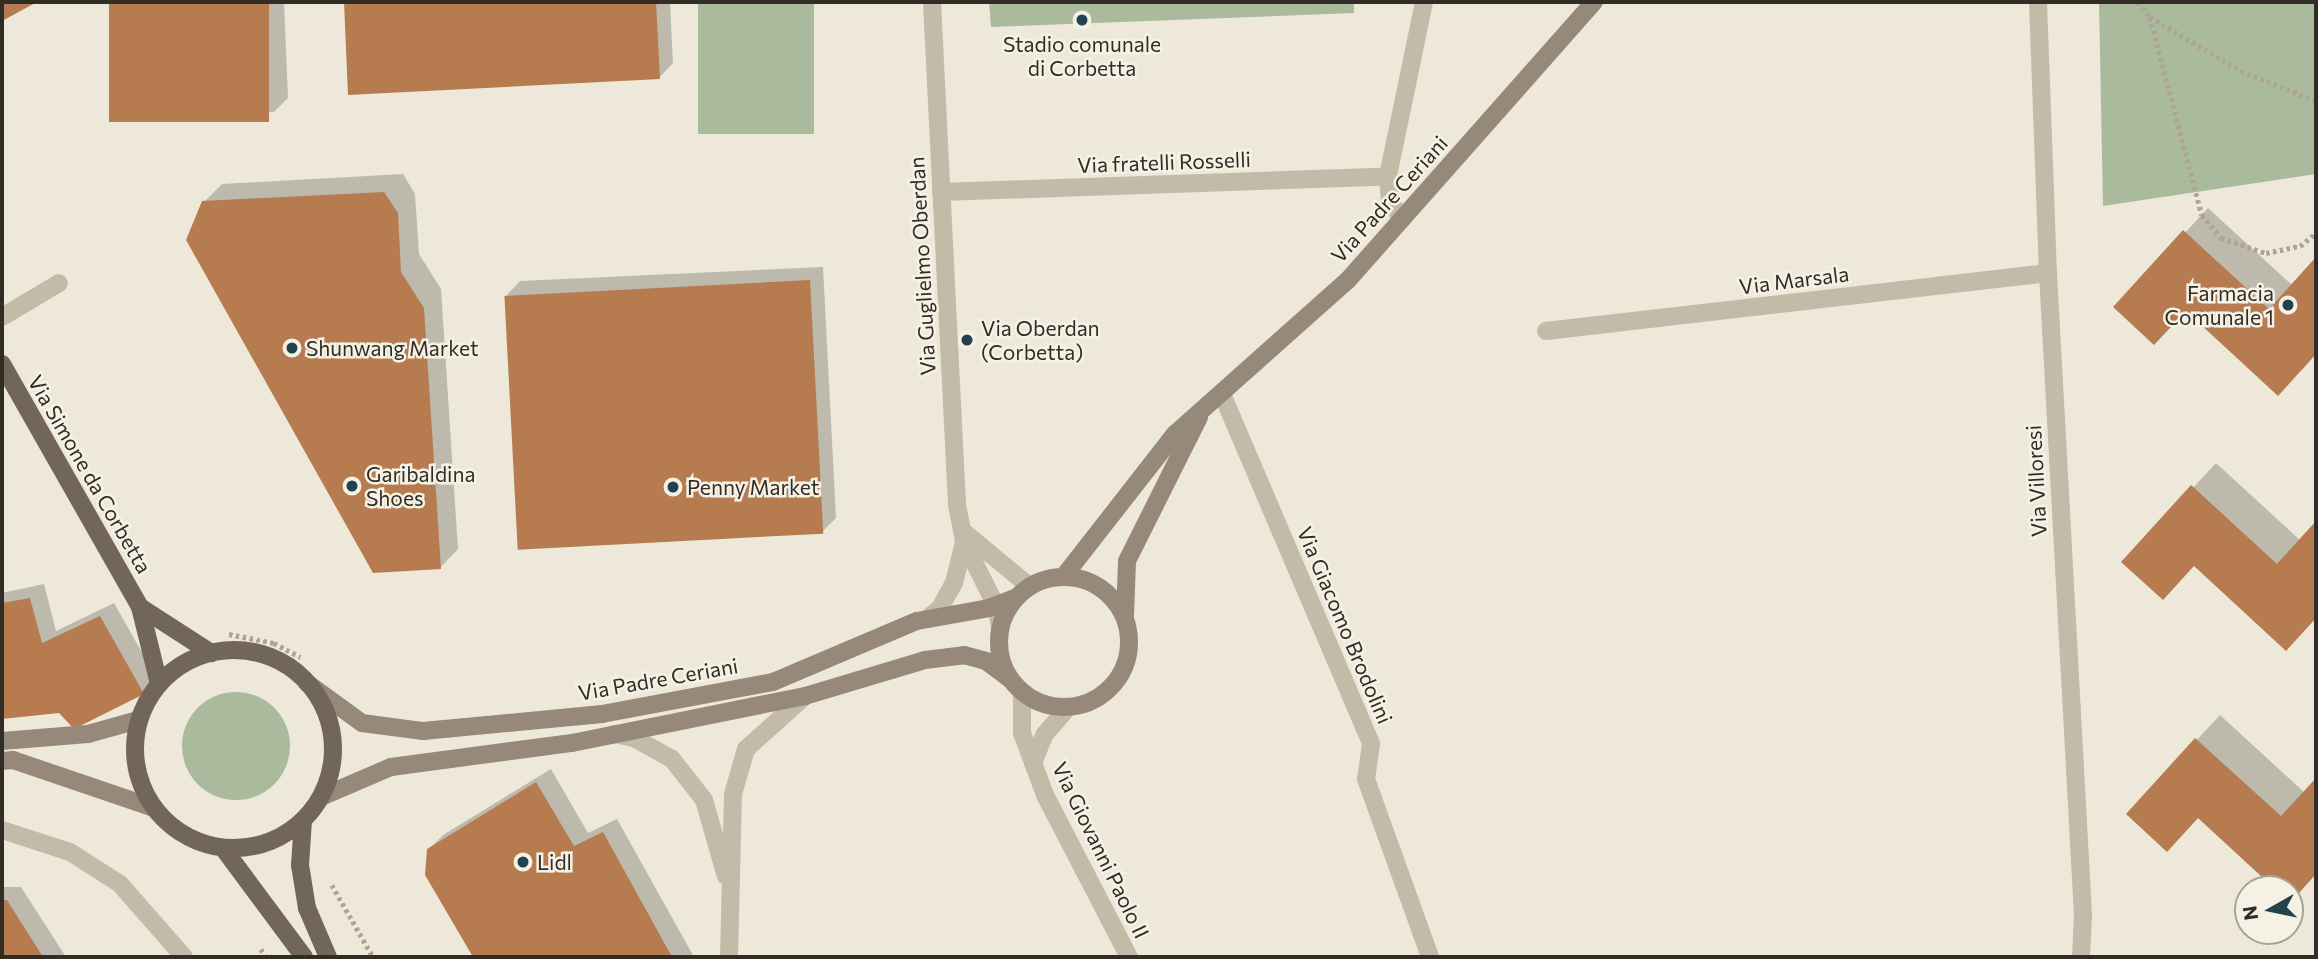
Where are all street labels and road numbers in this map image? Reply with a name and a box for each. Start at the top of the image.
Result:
street label: Via Padre Ceriani [1325,130,1453,268]
street label: Via fratelli Rosselli [1077,146,1251,178]
street label: Via Guglielmo Oberdan [904,156,940,376]
street label: Via Marsala [1738,261,1850,299]
street label: Via Simone da Corbetta [23,370,157,578]
street label: Via Villoresi [2020,424,2052,538]
street label: Via Giacomo Brodolini [1292,523,1398,727]
street label: Via Padre Ceriani [576,653,740,705]
street label: Via Giovanni Paolo II [1047,758,1155,942]

